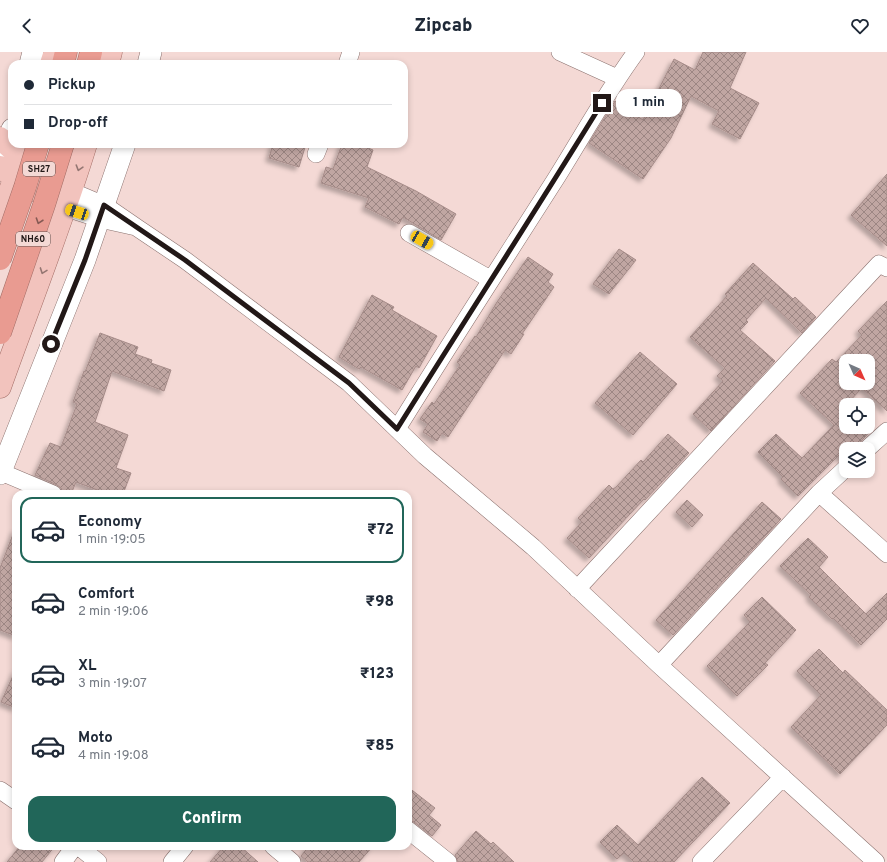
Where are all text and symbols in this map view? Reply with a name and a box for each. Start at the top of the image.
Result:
icon: back [16,15,38,37]
text: Zipcab [415,15,472,38]
icon: heart [849,15,871,37]
text: Pickup [48,76,96,95]
callout: 1 min [616,89,682,117]
route end [593,94,611,112]
text: 1 min [633,95,665,111]
text: Drop-off [48,114,108,133]
road number: SH27 [23,162,55,176]
one-way arrow [75,164,84,171]
car [64,203,90,221]
one-way arrow [35,218,44,225]
car [409,229,435,251]
road number: NH60 [16,232,50,246]
one-way arrow [40,268,48,275]
route start [42,335,60,353]
north arrow [839,354,875,390]
map controls [839,354,875,478]
button: locate [839,398,875,434]
button: layers [839,442,875,478]
icon: car [30,512,66,548]
text: Economy [78,513,142,532]
text: ₹72 [367,521,394,540]
text: 1 min · 19:05 [78,532,146,548]
icon: car [30,584,66,620]
text: Comfort [78,585,135,604]
text: ₹98 [365,593,394,612]
text: 2 min · 19:06 [78,604,148,620]
icon: car [30,656,66,692]
text: XL [78,657,96,676]
text: ₹123 [360,665,394,684]
text: 3 min · 19:07 [78,676,147,692]
icon: car [30,728,66,764]
text: Moto [78,729,113,748]
text: ₹85 [365,737,394,756]
text: 4 min · 19:08 [78,748,149,764]
button: Confirm [28,796,396,842]

